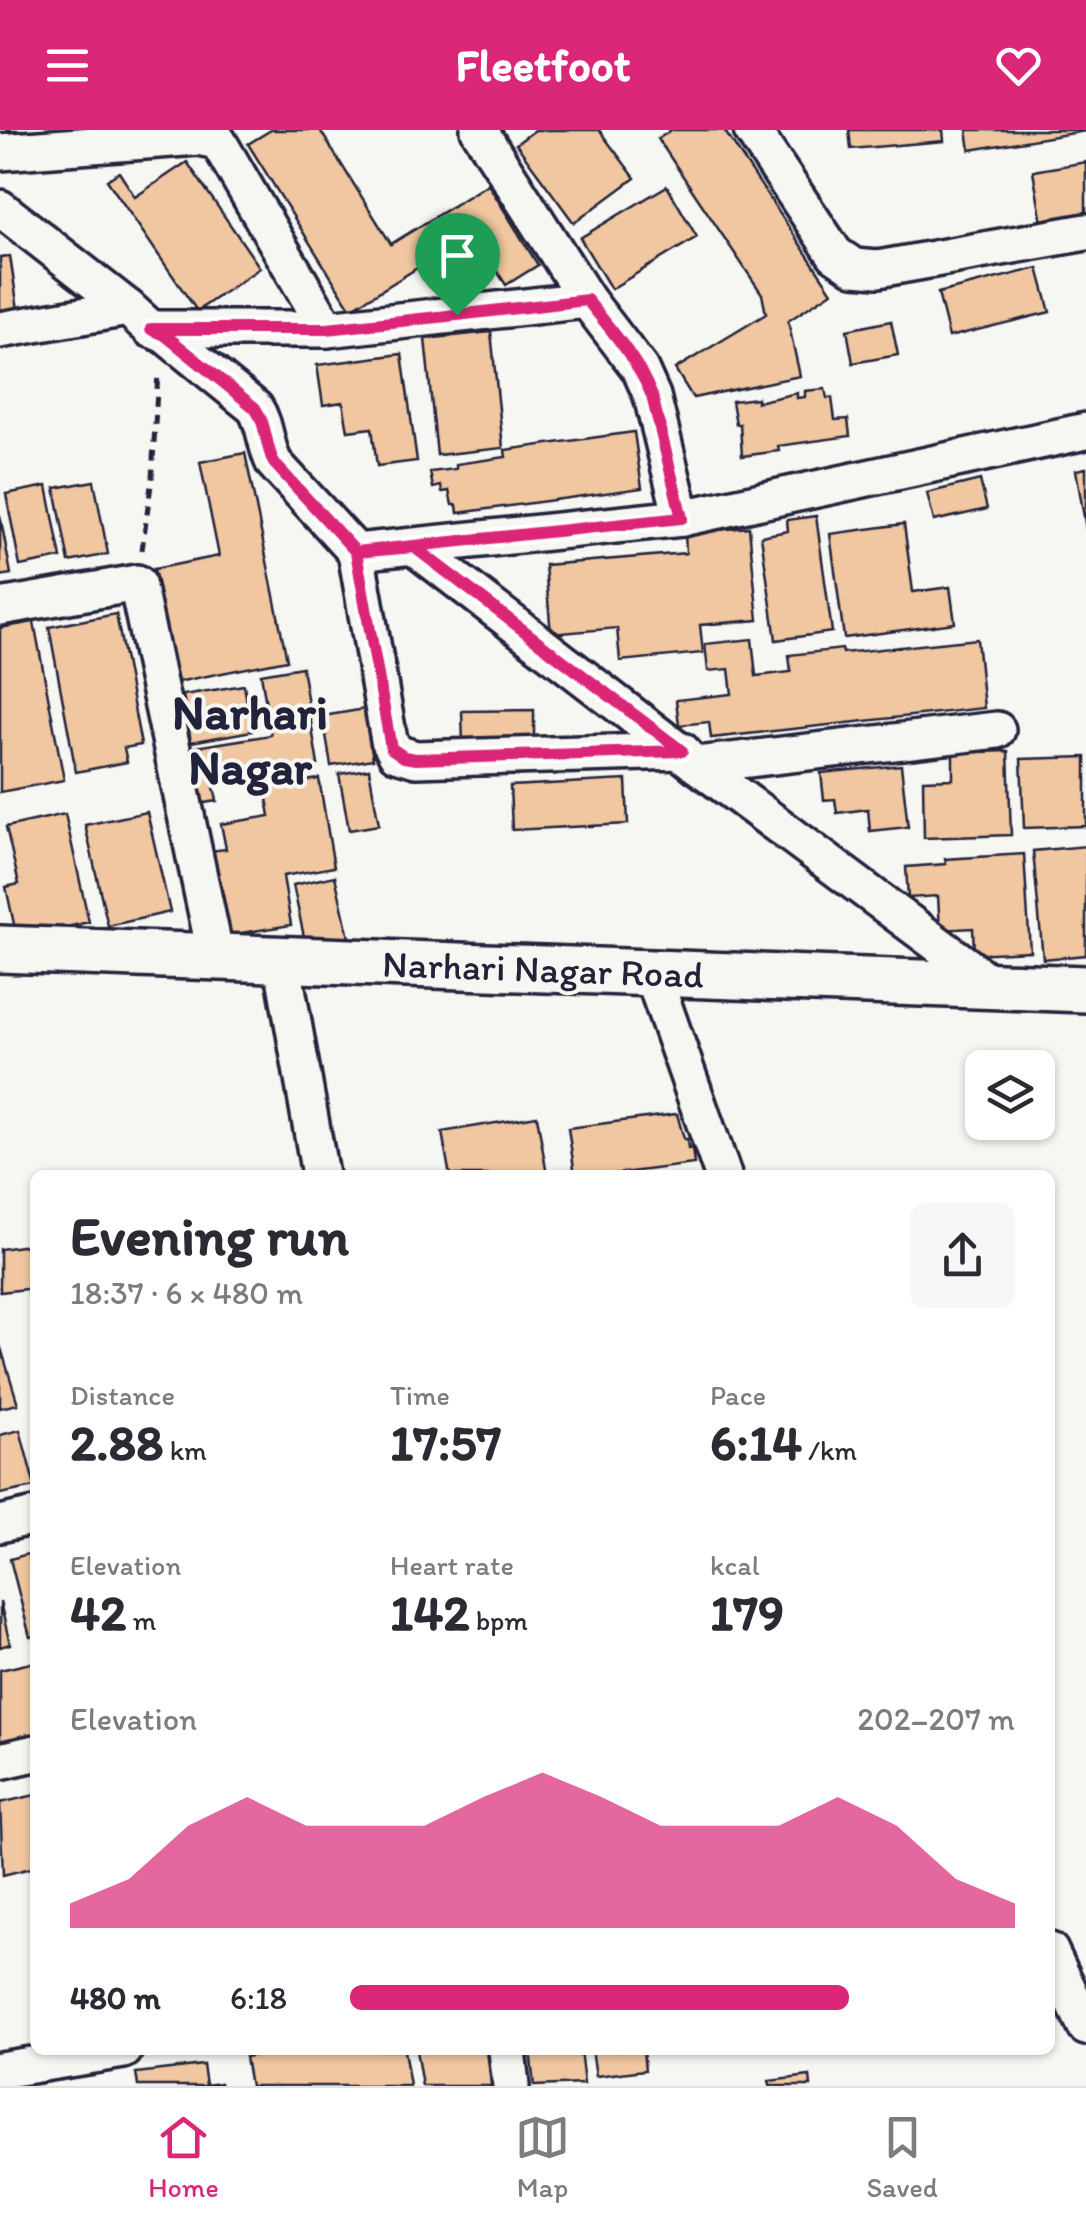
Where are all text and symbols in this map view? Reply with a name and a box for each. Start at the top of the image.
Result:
icon: menu [40,38,95,93]
text: Fleetfoot [455,38,631,92]
icon: heart [991,38,1046,93]
pin [415,213,500,316]
icon: arrive [430,228,485,283]
district label: Narhari Nagar [172,683,328,796]
street label: Narhari Nagar Road [381,940,705,998]
map controls [965,1050,1055,1140]
button: layers [965,1050,1055,1140]
text: Evening run [70,1203,349,1269]
button: share [910,1203,1015,1308]
text: 18:37 · 6 × 480 m [70,1274,303,1312]
text: Distance [70,1378,175,1412]
text: Time [390,1378,450,1412]
text: Pace [710,1378,766,1412]
text: 2.88 [70,1412,163,1473]
text: 17:57 [390,1412,501,1473]
text: 6:14 [710,1412,802,1473]
text: km [163,1433,207,1467]
text: /km [802,1433,857,1467]
text: Elevation [70,1548,181,1582]
text: Heart rate [390,1548,514,1582]
text: kcal [710,1548,760,1582]
text: 42 [70,1582,126,1643]
text: 142 [390,1582,470,1643]
text: 179 [710,1582,784,1643]
text: m [126,1603,156,1637]
text: bpm [470,1603,528,1637]
text: Elevation [70,1700,197,1738]
text: 202–207 m [857,1700,1015,1738]
text: 480 m [70,1979,161,2017]
text: 6:18 [230,1979,287,2017]
tab: Home [148,2110,219,2204]
tab: Map [515,2110,570,2204]
tab: Saved [866,2110,938,2204]

